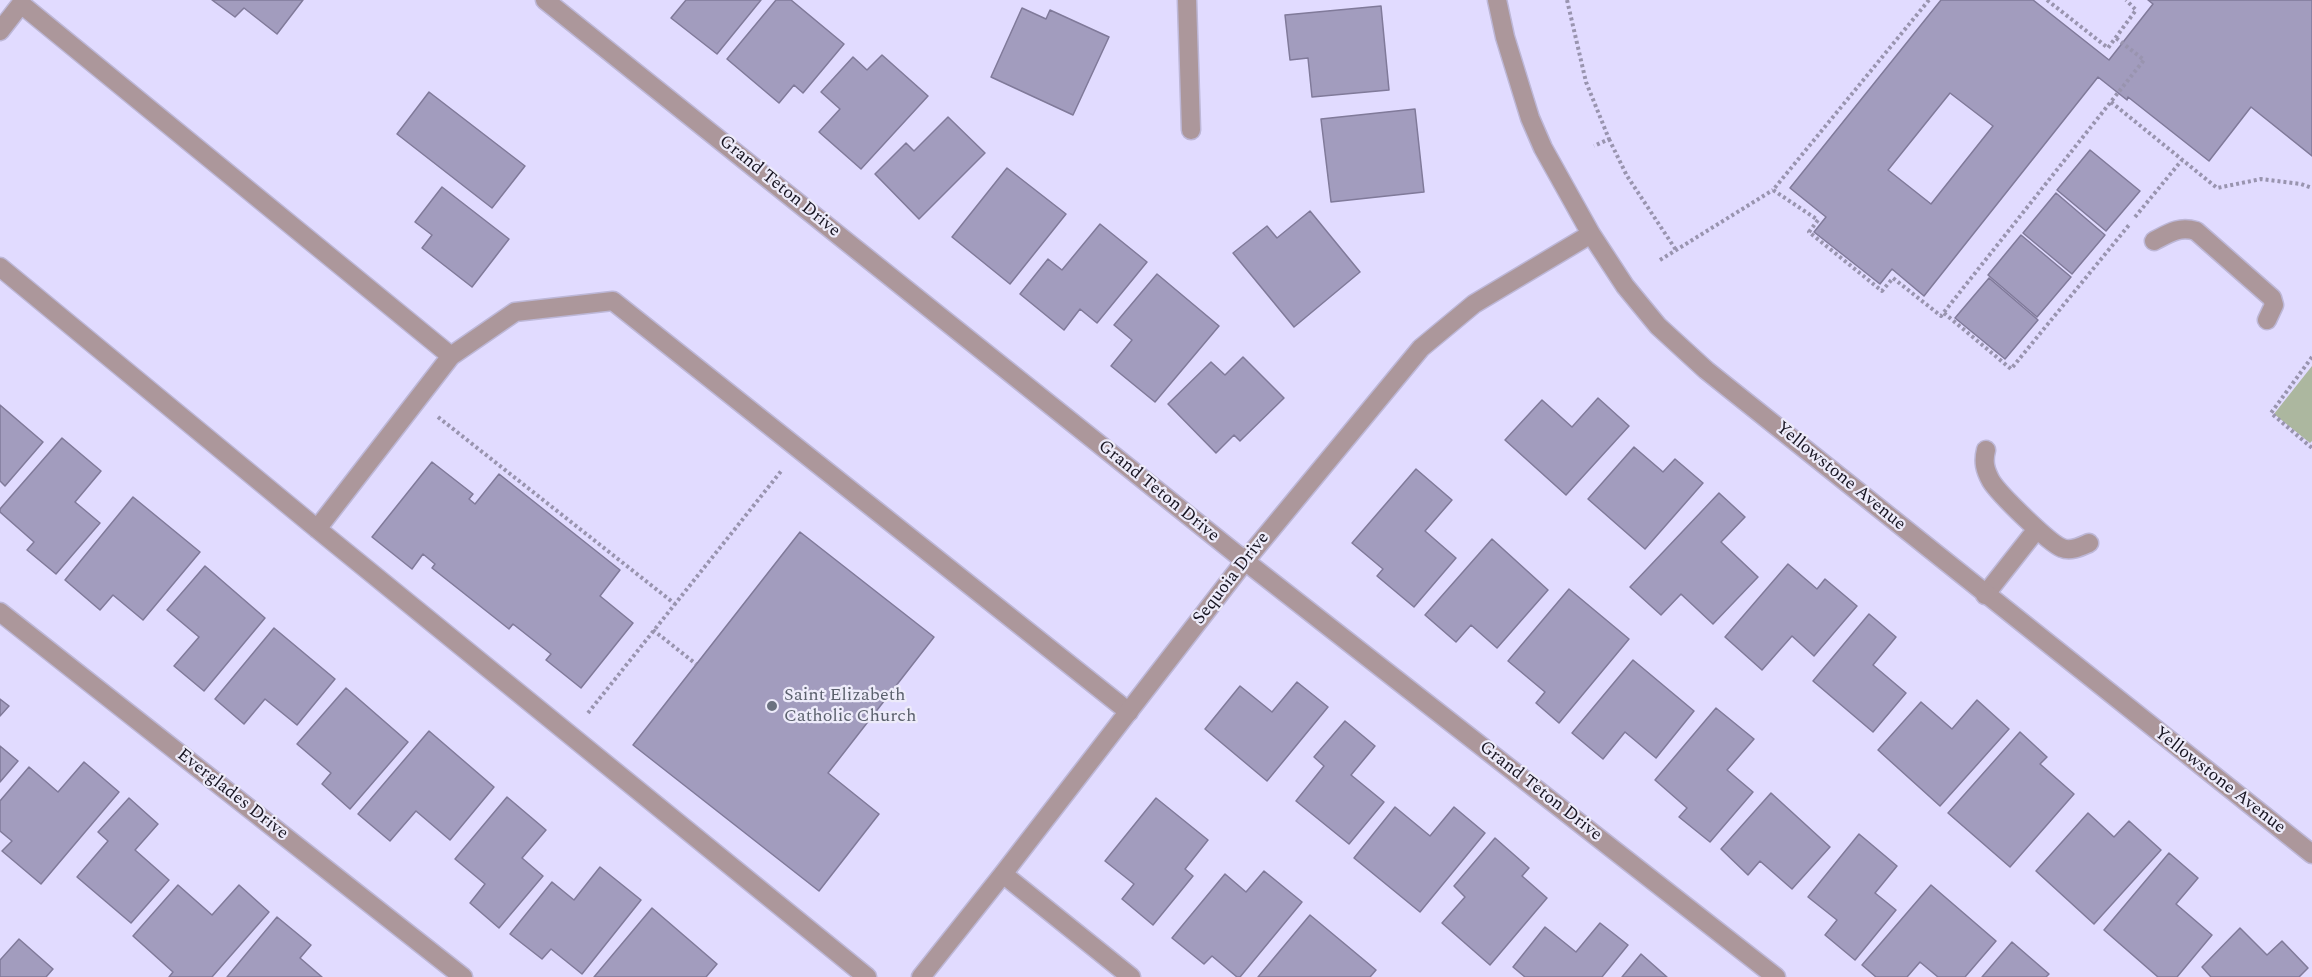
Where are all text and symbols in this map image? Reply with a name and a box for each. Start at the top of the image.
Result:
street label: Grand Teton Drive [714,131,844,243]
street label: Yellowstone Avenue [1771,418,1909,536]
street label: Grand Teton Drive [1093,436,1223,548]
street label: Sequoia Drive [1189,528,1275,630]
place label: Saint Elizabeth Catholic Church [784,685,916,728]
marker: Saint Elizabeth Catholic Church [765,699,779,713]
street label: Yellowstone Avenue [2149,723,2289,839]
street label: Grand Teton Drive [1474,737,1606,847]
street label: Everglades Drive [172,745,292,845]

